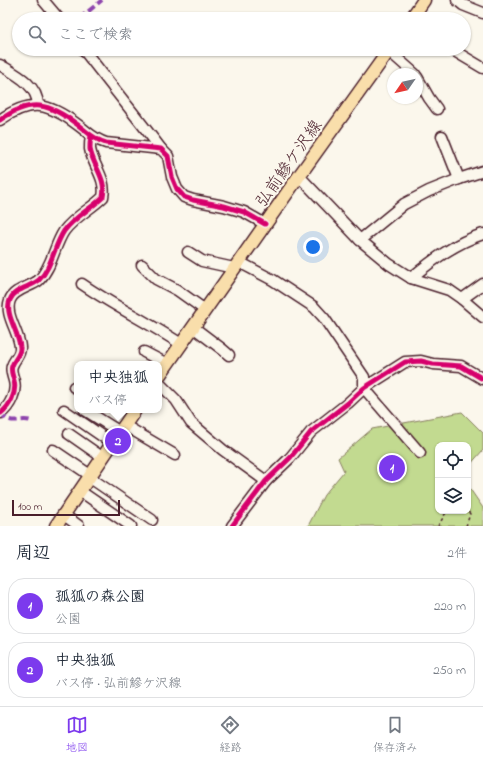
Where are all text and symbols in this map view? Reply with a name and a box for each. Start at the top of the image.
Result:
search box [12,12,471,56]
icon: search [26,23,48,45]
text: ここで検索 [58,24,133,46]
north arrow [387,68,423,104]
street label: 弘前鰺ケ沢線 [250,115,329,213]
your location [303,237,323,257]
popup [74,361,162,413]
text: 中央独狐 [88,367,148,389]
text: バス停 [88,391,127,410]
pin: 2 [105,426,131,456]
map controls [435,442,471,514]
button: locate [435,442,471,478]
pin: 1 [379,453,405,483]
button: layers [435,478,471,514]
scale bar [12,498,120,517]
text: 100 m [18,499,42,515]
text: 周辺 [16,541,50,566]
text: 2件 [448,544,467,563]
text: 孤狐の森公園 [55,586,145,608]
text: 1 [28,597,32,616]
text: 220 m [434,597,466,616]
text: 公園 [55,610,81,629]
text: 中央独狐 [55,650,115,672]
text: 2 [27,661,33,680]
text: 250 m [433,661,466,680]
text: バス停 · 弘前鰺ケ沢線 [55,674,181,693]
tab: 地図 [66,714,88,756]
tab: 経路 [219,714,241,756]
tab: 保存済み [373,714,417,756]

